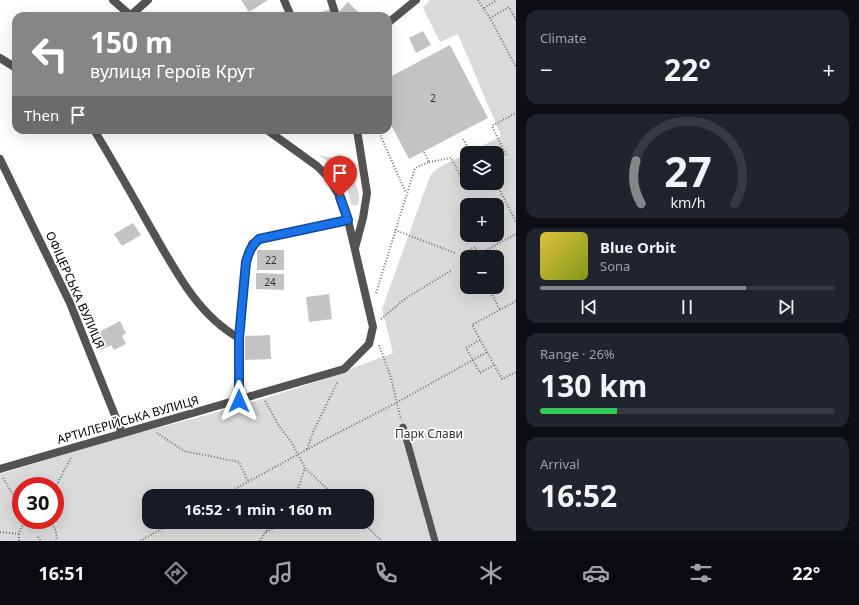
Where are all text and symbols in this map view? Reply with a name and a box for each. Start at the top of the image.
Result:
text: 150 m [90,23,173,61]
icon: left [24,28,76,80]
text: Climate [540,29,586,47]
text: 22° [664,49,711,90]
text: − [540,54,553,84]
text: + [822,54,835,84]
text: вулиця Героїв Крут [90,59,255,83]
house number: 2 [430,91,436,105]
icon: arrive [67,104,89,126]
text: Then [24,105,59,125]
text: 27 [664,143,711,199]
map controls [460,146,504,294]
button: layers [460,146,504,190]
pin [323,156,357,197]
icon: arrive [329,162,351,184]
text: km/h [670,193,705,212]
button: + [460,198,504,242]
street label: ОФІЦЕРСЬКА ВУЛИЦЯ [42,229,109,351]
text: Blue Orbit [600,237,676,257]
button: − [460,250,504,294]
house number: 22 [265,253,277,267]
text: Sona [600,257,630,275]
house number: 24 [264,275,276,289]
icon: previous [578,296,600,318]
icon: pause [676,296,698,318]
icon: next [775,296,797,318]
text: Range · 26% [540,345,615,363]
text: 130 km [540,365,647,406]
position arrow [218,380,260,422]
street label: АРТИЛЕРІЙСЬКА ВУЛИЦЯ [55,391,201,448]
park label: Парк Слави [395,425,463,442]
text: Arrival [540,455,580,473]
text: 16:52 [540,475,617,516]
speed limit sign: 30 [12,477,64,529]
text: 16:52 · 1 min · 160 m [184,499,332,519]
icon: directions [162,559,190,587]
icon: music [267,559,295,587]
icon: phone [372,559,400,587]
icon: climate [477,559,505,587]
icon: car [582,559,610,587]
icon: filters [687,559,715,587]
text: 16:51 [39,561,85,585]
text: 22° [792,561,820,585]

